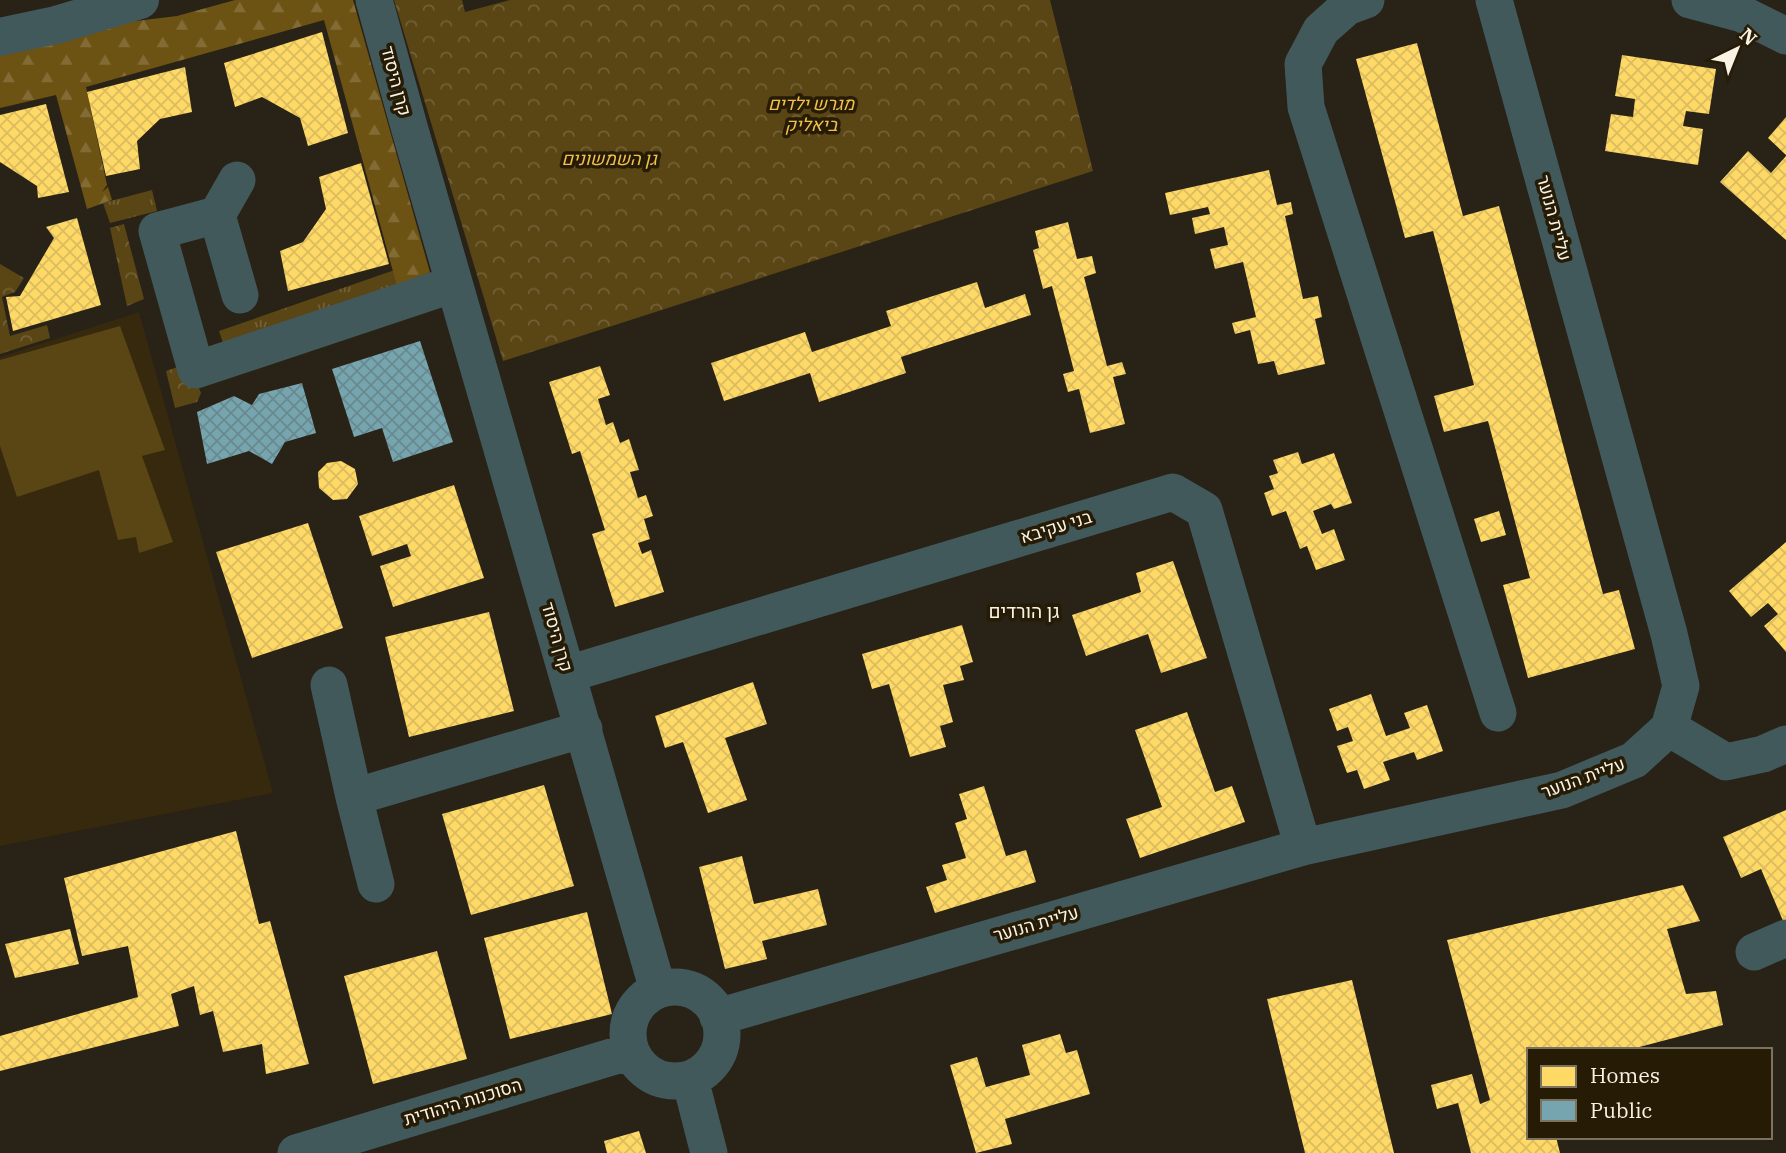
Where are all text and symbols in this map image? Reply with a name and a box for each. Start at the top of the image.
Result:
north arrow [1702,14,1772,84]
text: N [1735,23,1762,50]
street label: קרן היסוד [376,43,417,118]
park label: מגרש ילדים ביאליק [768,92,856,136]
park label: גן השמשונים [561,147,658,170]
street label: עליית הנוער [1532,173,1577,263]
street label: בני עקיבא [1017,505,1095,548]
street label: קרן היסוד [537,599,578,674]
district label: גן הורדים [988,599,1060,623]
street label: עליית הנוער [1538,752,1628,803]
street label: עליית הנוער [991,900,1081,947]
legend [1527,1048,1772,1139]
text: Homes [1590,1061,1660,1089]
street label: הסוכנות היהודית [401,1073,525,1130]
text: Public [1590,1096,1652,1124]

